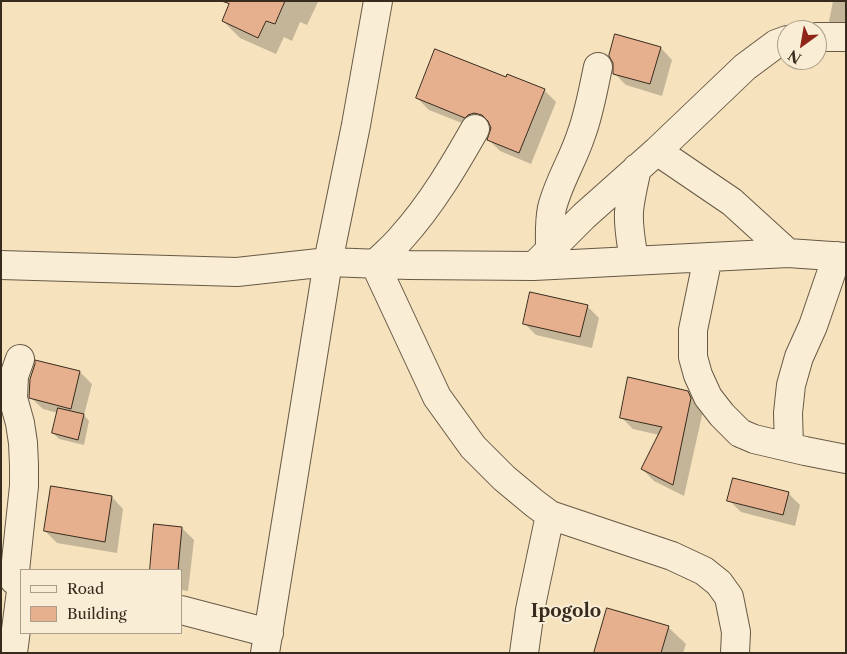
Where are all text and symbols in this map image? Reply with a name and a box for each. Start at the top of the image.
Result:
north arrow [777,20,827,70]
text: N [785,46,805,68]
legend [20,569,182,634]
text: Road [67,579,104,598]
district label: Ipogolo [531,601,601,623]
text: Building [67,604,127,623]

